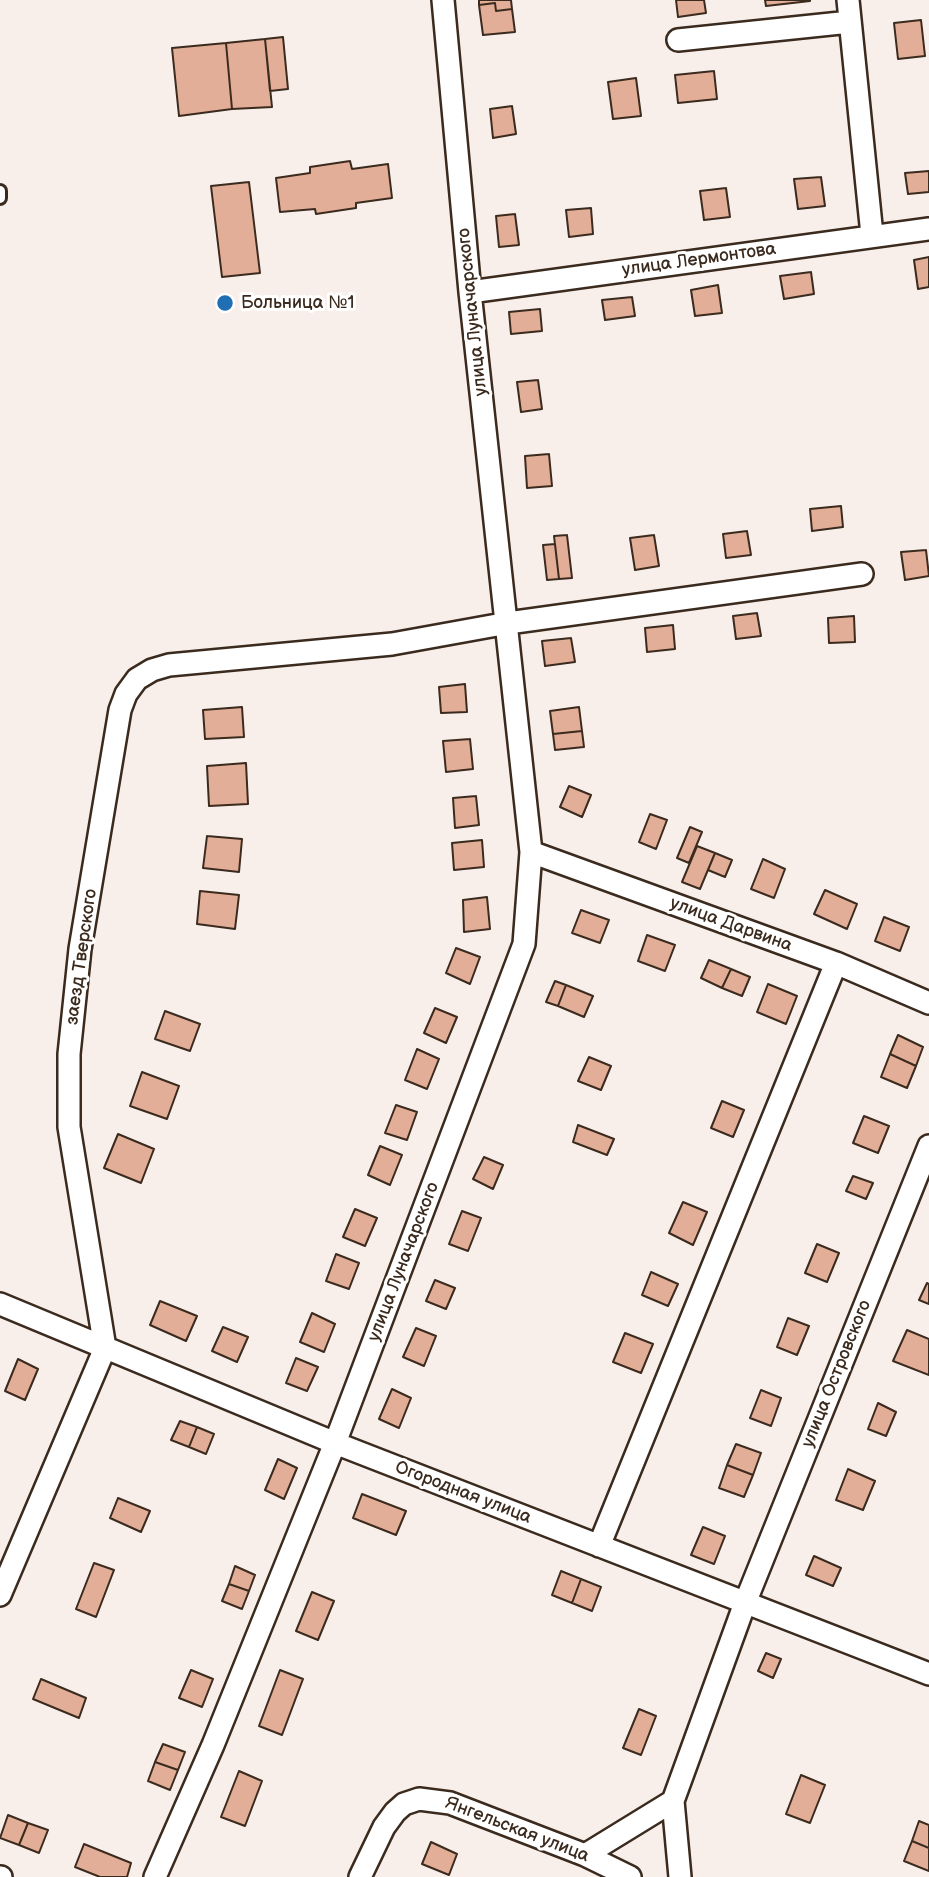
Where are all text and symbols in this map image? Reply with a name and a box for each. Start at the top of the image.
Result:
street label: улица Луначарского [453,227,493,397]
street label: улица Лермонтова [621,239,777,281]
place label: Больница №1 [241,292,354,314]
marker: Больница №1 [215,293,235,313]
street label: заезд Тверского [62,888,102,1026]
street label: улица Дарвина [667,893,795,957]
street label: улица Луначарского [364,1179,444,1345]
street label: улица Островского [798,1297,876,1451]
street label: Огородная улица [392,1457,534,1529]
street label: Янгельская улица [442,1793,592,1867]

